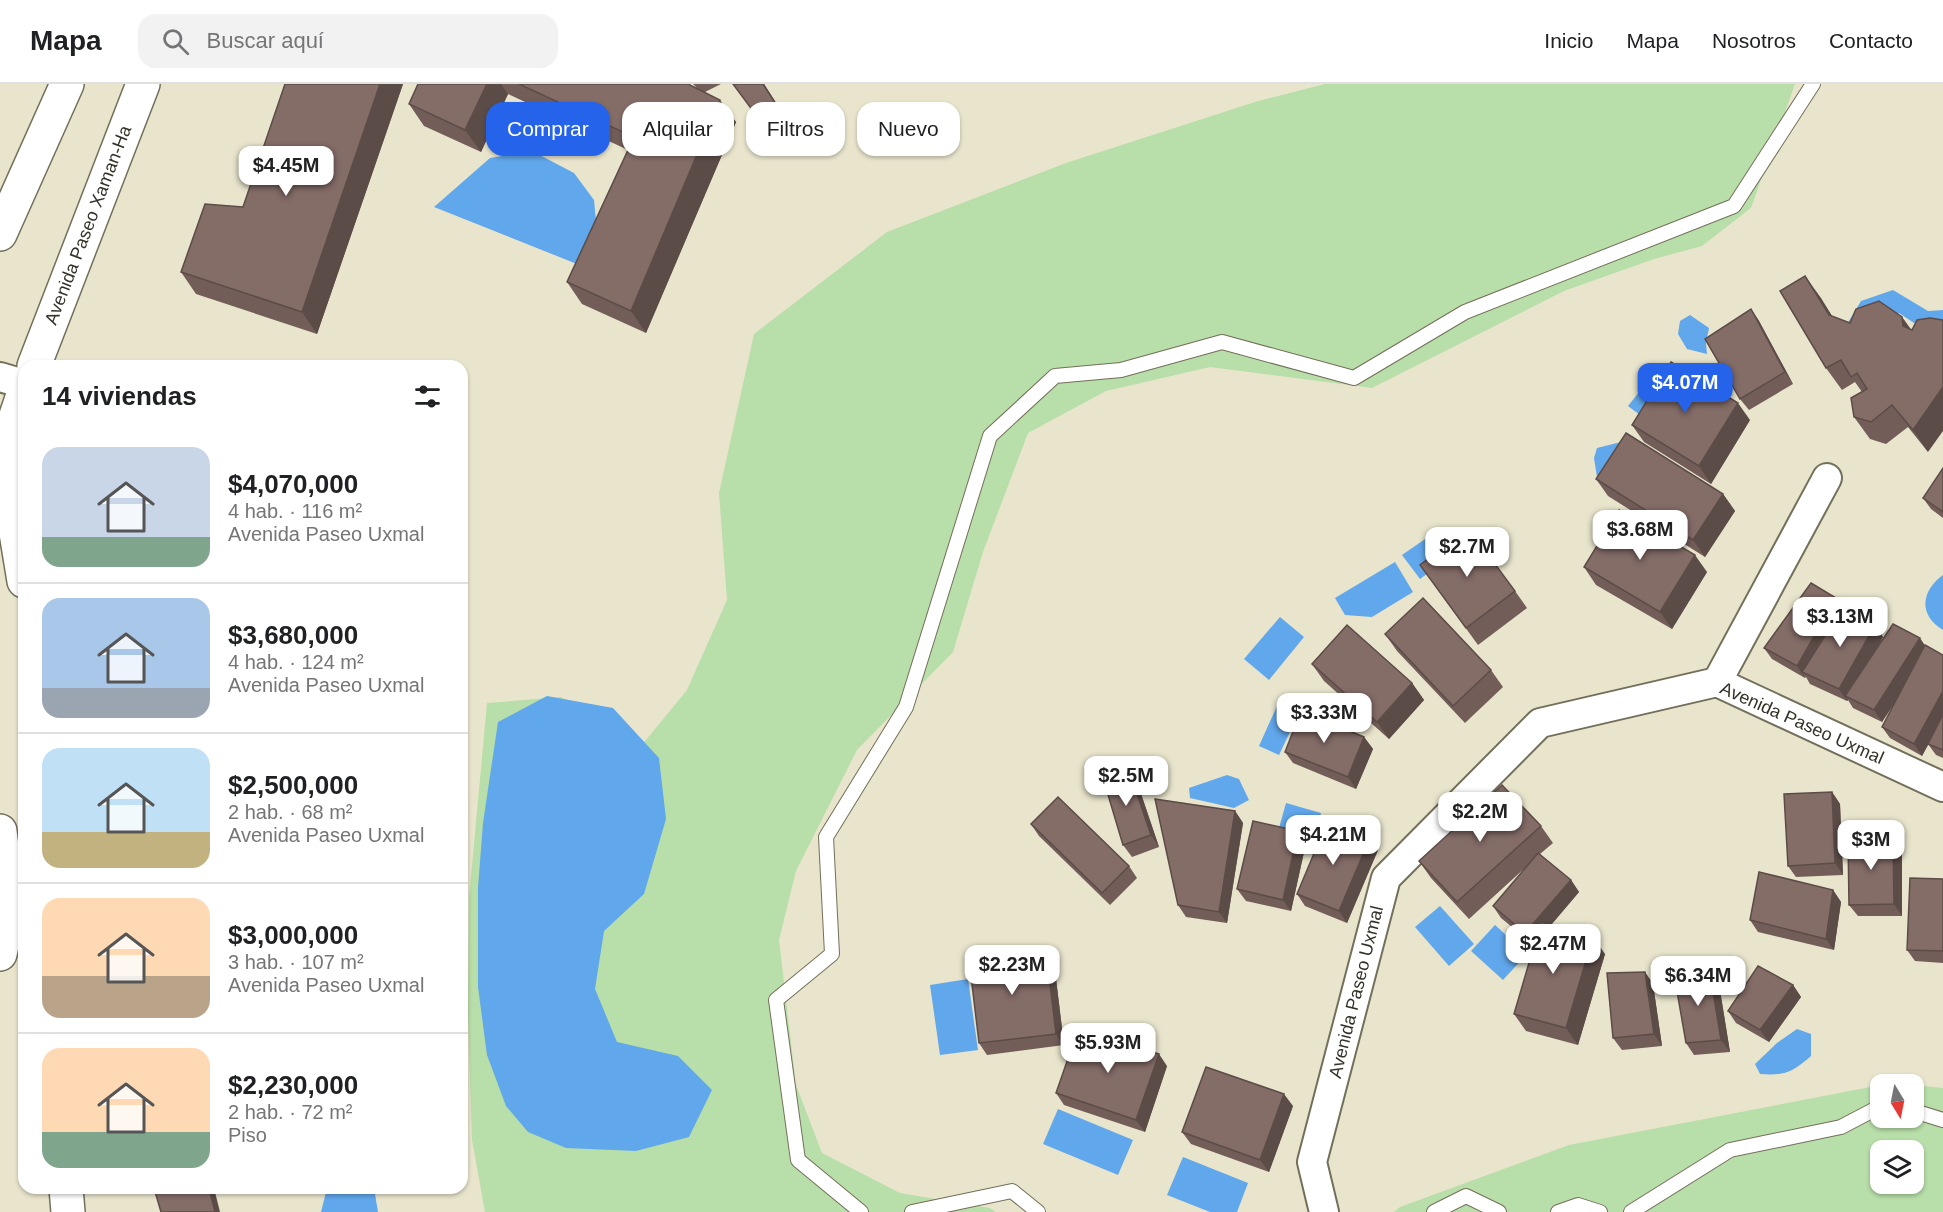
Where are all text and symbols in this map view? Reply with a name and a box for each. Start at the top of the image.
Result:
search box [138,14,558,68]
text: Mapa [30,25,102,56]
icon: search [159,25,192,58]
text: Buscar aquí [207,28,324,53]
text: Inicio [1544,29,1593,52]
text: Mapa [1626,29,1679,52]
text: Nosotros [1712,29,1796,52]
text: Contacto [1829,29,1913,52]
chip: Comprar [486,102,610,156]
chip: Alquilar [622,102,734,156]
chip: Filtros [746,102,845,156]
chip: Nuevo [857,102,960,156]
street label: Avenida Paseo Xaman-Ha [41,122,136,327]
pin: $4.45M [237,146,335,197]
text: $4.45M [253,154,319,176]
pin: $4.07M [1636,363,1734,414]
text: $4.07M [1652,371,1718,393]
icon: filters [411,380,444,413]
text: 14 viviendas [42,381,197,411]
text: $4,070,000 [228,469,358,499]
icon: home [90,471,162,543]
text: 4 hab. · 116 m² [228,500,362,522]
pin: $3.68M [1591,510,1689,561]
text: $3.68M [1607,518,1673,540]
text: Avenida Paseo Uxmal [228,523,424,545]
pin: $2.7M [1425,527,1509,578]
text: $2.7M [1439,535,1495,557]
pin: $3.13M [1791,597,1889,648]
text: $3.13M [1807,605,1873,627]
text: $3,680,000 [228,620,358,650]
icon: home [90,622,162,694]
text: 4 hab. · 124 m² [228,651,364,673]
text: Avenida Paseo Uxmal [228,674,424,696]
street label: Avenida Paseo Uxmal [1717,678,1887,768]
pin: $3.33M [1275,693,1373,744]
text: $3.33M [1291,701,1357,723]
pin: $2.5M [1084,756,1168,807]
text: $2.5M [1098,764,1154,786]
text: $2,500,000 [228,770,358,800]
icon: home [90,772,162,844]
pin: $2.2M [1438,792,1522,843]
text: $2.2M [1452,800,1508,822]
text: 2 hab. · 68 m² [228,801,353,823]
pin: $4.21M [1284,815,1382,866]
pin: $3M [1842,820,1900,871]
text: $4.21M [1300,823,1366,845]
text: Avenida Paseo Uxmal [228,824,424,846]
text: $3M [1852,828,1890,850]
street label: Avenida Paseo Uxmal [1325,904,1387,1080]
text: $3,000,000 [228,920,358,950]
icon: home [90,922,162,994]
pin: $2.47M [1504,924,1602,975]
text: $2.47M [1520,932,1586,954]
pin: $2.23M [963,945,1061,996]
text: 3 hab. · 107 m² [228,951,364,973]
text: $2.23M [979,953,1045,975]
pin: $6.34M [1649,956,1747,1007]
text: $6.34M [1665,964,1731,986]
text: Avenida Paseo Uxmal [228,974,424,996]
pin: $5.93M [1059,1023,1157,1074]
text: $5.93M [1075,1031,1141,1053]
text: $2,230,000 [228,1070,358,1100]
icon: home [90,1072,162,1144]
north arrow [1870,1074,1924,1128]
map controls [1870,1074,1924,1194]
text: 2 hab. · 72 m² [228,1101,353,1123]
text: Piso [228,1124,267,1146]
button: layers [1870,1140,1924,1194]

